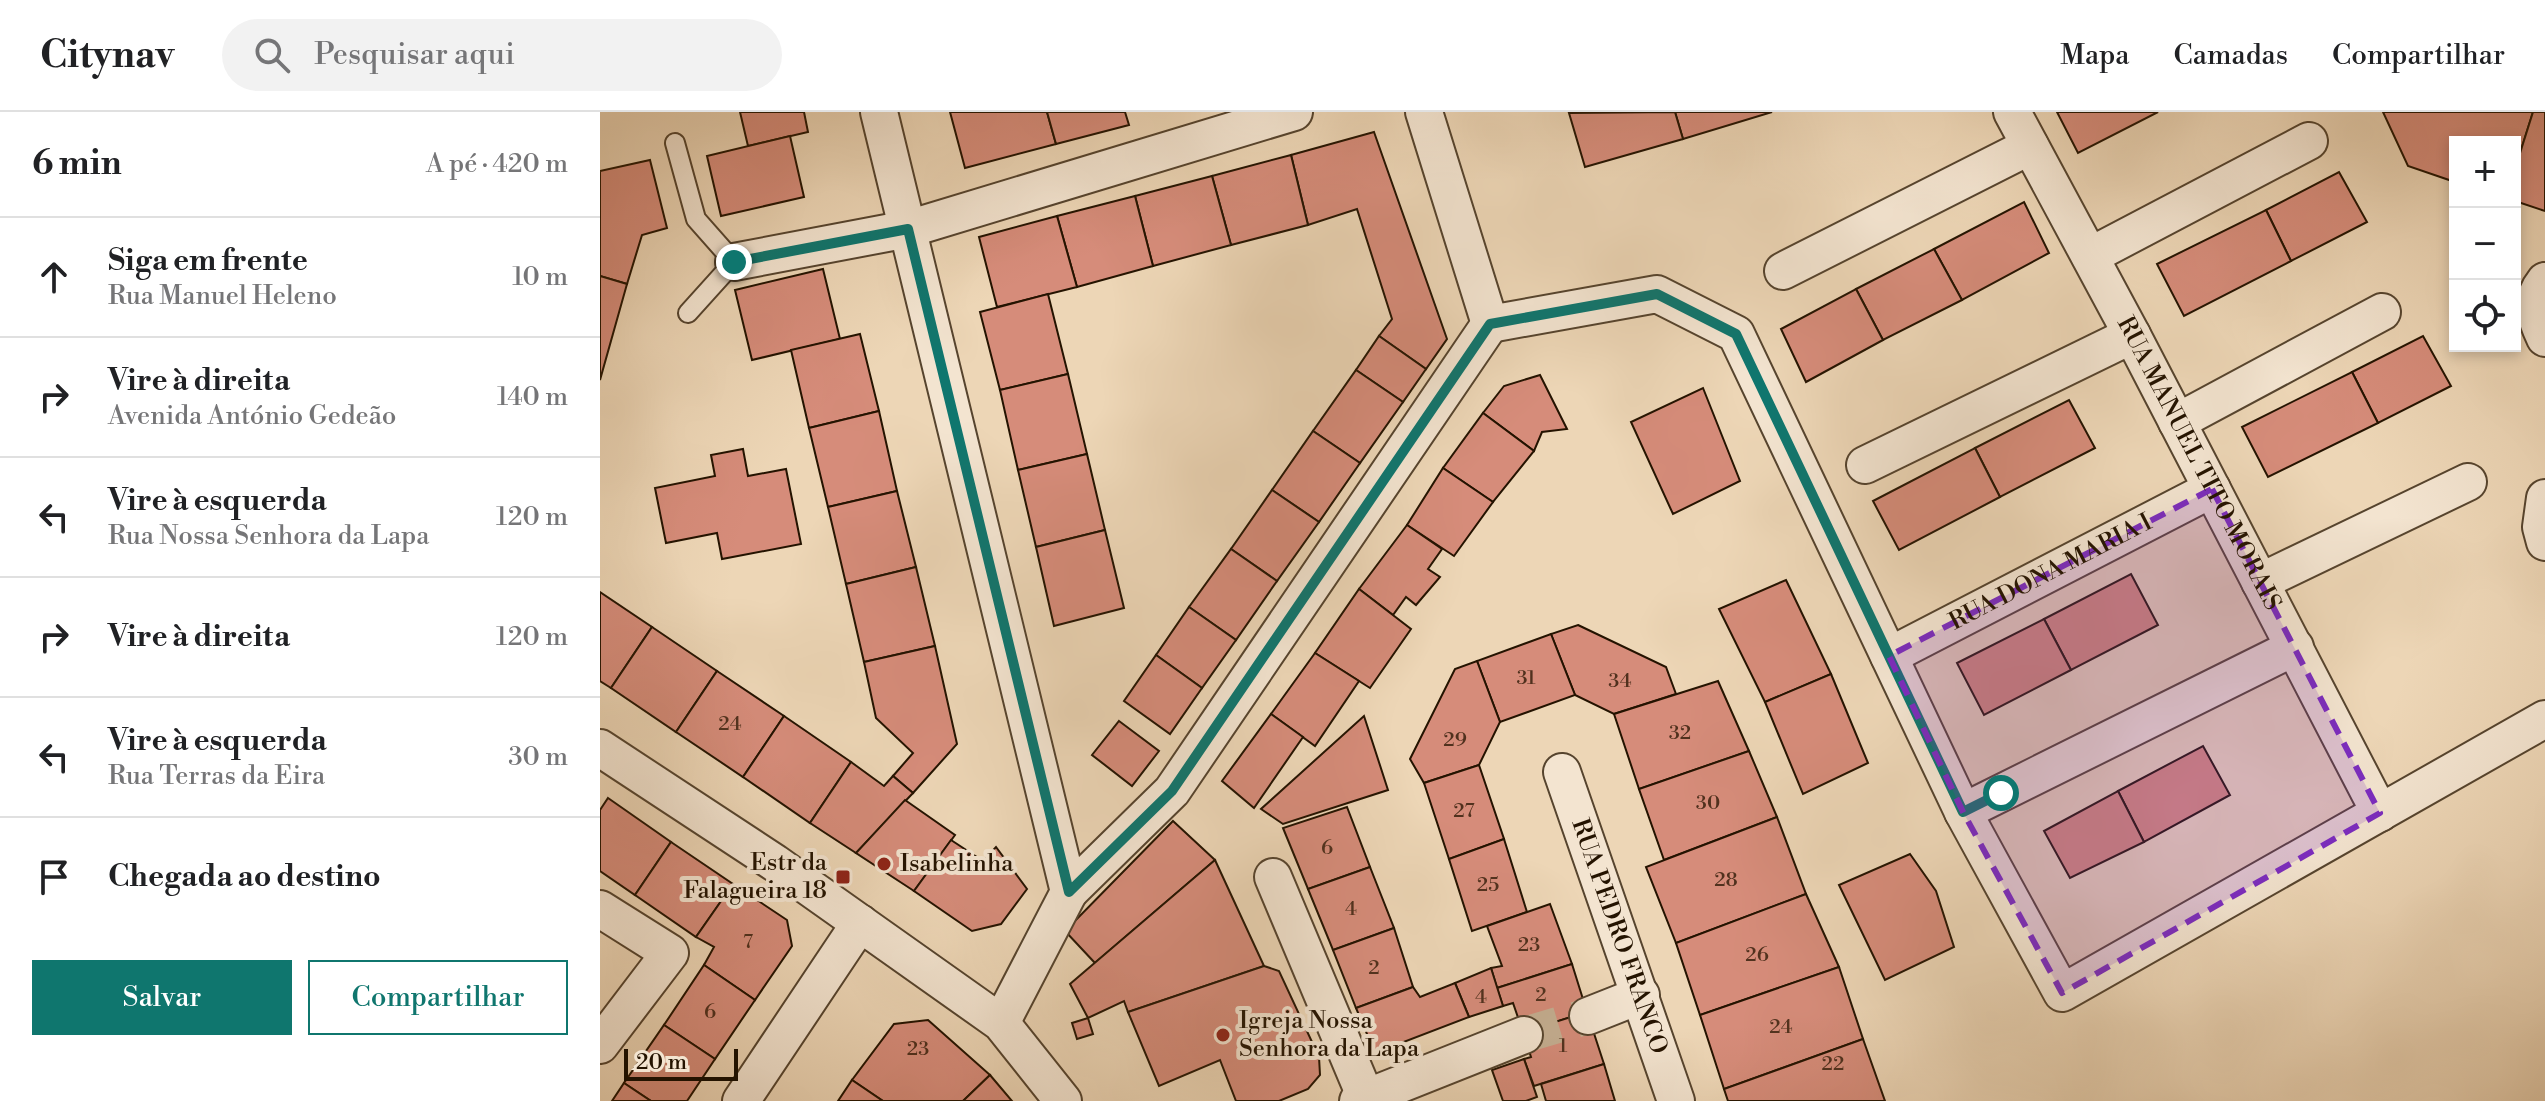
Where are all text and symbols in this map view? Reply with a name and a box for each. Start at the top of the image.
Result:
search box [222,19,782,91]
text: Citynav [40,32,174,79]
icon: search [250,33,294,77]
text: Pesquisar aqui [314,36,515,74]
text: Mapa [2060,38,2130,73]
text: Camadas [2174,38,2288,73]
text: Compartilhar [2332,38,2505,73]
map controls [2449,136,2521,352]
button: + [2449,136,2521,208]
text: 6 min [32,143,122,185]
text: A pé · 420 m [426,148,568,180]
button: − [2449,208,2521,280]
text: Siga em frente [108,242,308,280]
route end [716,244,752,280]
icon: ahead [32,255,76,299]
text: 10 m [512,261,568,293]
text: Rua Manuel Heleno [108,280,337,312]
button: locate [2449,280,2521,352]
street label: RUA MANUEL TITO MORAIS [2110,311,2287,616]
text: Vire à direita [108,362,290,400]
icon: right [32,375,76,419]
text: 140 m [497,381,568,413]
text: Avenida António Gedeão [108,400,396,432]
text: Vire à esquerda [108,482,327,520]
icon: left [32,495,76,539]
text: 120 m [496,501,568,533]
street label: RUA DONA MARIA I [1944,508,2157,637]
text: Rua Nossa Senhora da Lapa [108,520,429,552]
icon: right [32,615,76,659]
text: Vire à direita [108,618,290,656]
text: 120 m [496,621,568,653]
house number: 31 [1516,666,1536,691]
house number: 34 [1608,669,1632,694]
house number: 24 [718,712,742,737]
house number: 32 [1669,721,1691,746]
text: Vire à esquerda [108,722,327,760]
house number: 29 [1443,728,1467,753]
icon: left [32,735,76,779]
text: 30 m [508,741,568,773]
text: Rua Terras da Eira [108,760,325,792]
route start [1983,775,2019,811]
house number: 30 [1696,791,1720,816]
house number: 27 [1453,799,1475,824]
street label: RUA PEDRO FRANCO [1564,815,1674,1058]
house number: 6 [1321,836,1333,861]
place label: Estr da Falagueira 18 [683,848,828,906]
place label: Isabelinha [900,849,1014,879]
icon: arrive [32,855,76,899]
marker: Isabelinha [875,855,893,873]
text: Chegada ao destino [108,858,381,896]
marker: Estr da Falagueira 18 [834,868,852,886]
house number: 28 [1714,868,1738,893]
house number: 25 [1477,873,1499,898]
house number: 4 [1345,897,1357,922]
house number: 7 [743,930,753,955]
house number: 23 [1518,933,1540,958]
house number: 26 [1745,943,1769,968]
house number: 2 [1368,956,1380,981]
button: Salvar [32,960,292,1035]
button: Compartilhar [308,960,568,1035]
house number: 2 [1535,983,1547,1008]
house number: 4 [1475,985,1487,1010]
house number: 6 [704,1000,716,1025]
place label: Igreja Nossa Senhora da Lapa [1239,1006,1420,1064]
house number: 24 [1769,1015,1793,1040]
marker: Igreja Nossa Senhora da Lapa [1214,1026,1232,1044]
house number: 1 [1559,1034,1568,1059]
house number: 23 [907,1037,929,1062]
scale bar [624,1045,738,1081]
text: 20 m [636,1049,687,1076]
house number: 22 [1822,1052,1844,1077]

